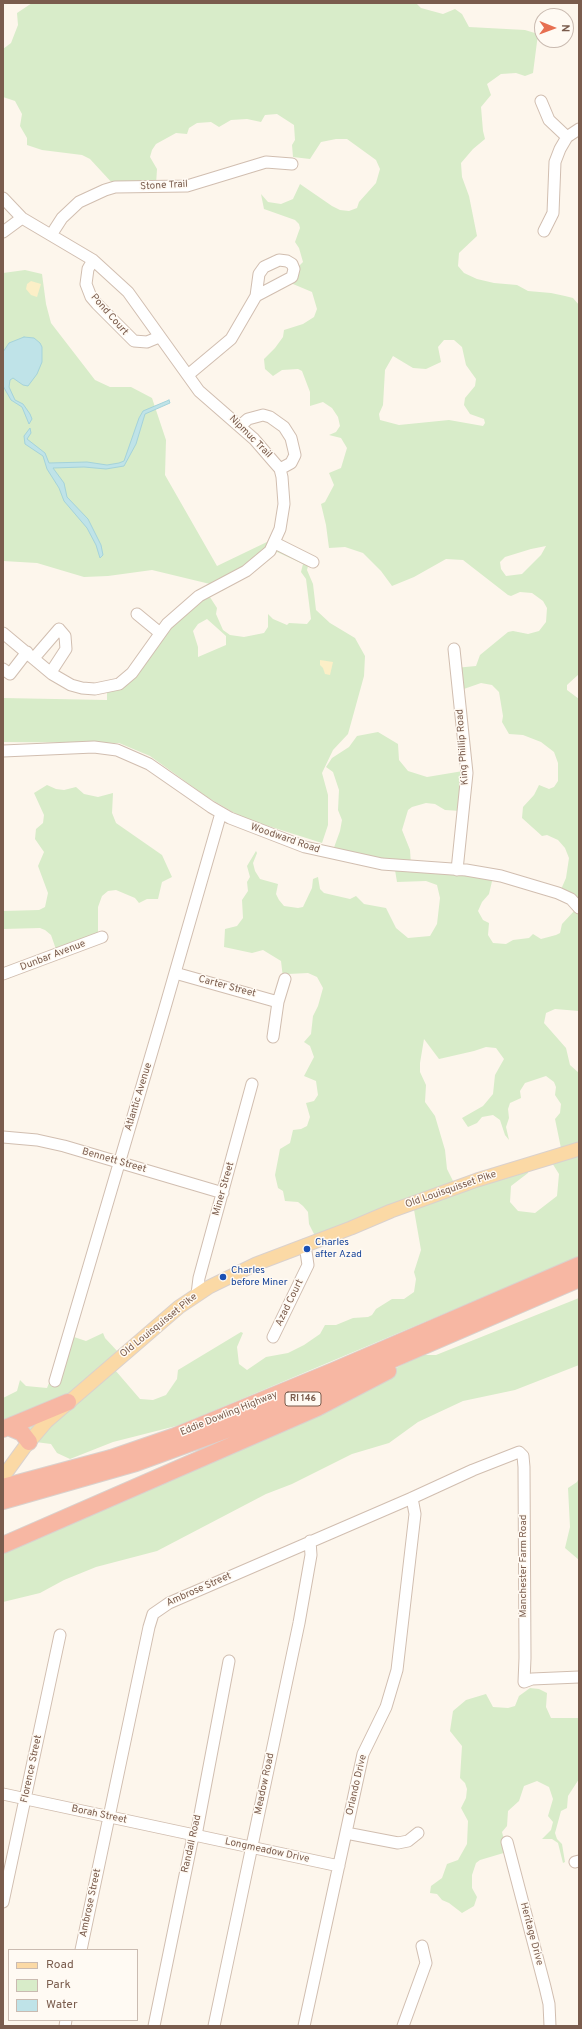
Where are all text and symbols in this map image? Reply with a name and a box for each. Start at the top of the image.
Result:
north arrow [534,8,574,48]
text: N [558,24,572,32]
street label: Stone Trail [140,179,188,193]
street label: Pond Court [88,292,130,338]
street label: Nipmuc Trail [226,413,274,461]
street label: King Phillip Road [454,709,472,785]
street label: Woodward Road [249,822,321,856]
street label: Dunbar Avenue [19,938,87,974]
street label: Carter Street [197,974,257,1000]
street label: Atlantic Avenue [123,1061,155,1133]
street label: Bennett Street [81,1146,147,1176]
street label: Miner Street [211,1161,237,1217]
street label: Old Louisquisset Pike [404,1169,498,1211]
place label: Charles after Azad [315,1237,362,1260]
marker: Charles after Azad [302,1244,312,1254]
place label: Charles before Miner [231,1265,288,1288]
marker: Charles before Miner [218,1272,228,1282]
street label: Azad Court [273,1278,307,1328]
street label: Old Louisquisset Pike [118,1291,200,1361]
street label: Eddie Dowling Highway [179,1389,279,1439]
road number: RI 146 [285,1392,321,1406]
street label: Manchester Farm Road [518,1515,530,1617]
street label: Ambrose Street [165,1570,233,1610]
street label: Florence Street [19,1734,45,1804]
street label: Meadow Road [253,1752,277,1816]
street label: Orlando Drive [344,1753,370,1817]
street label: Borah Street [70,1803,128,1827]
street label: Randall Road [179,1814,205,1874]
street label: Longmeadow Drive [224,1836,310,1866]
street label: Ambrose Street [78,1868,104,1938]
street label: Heritage Drive [517,1901,545,1967]
legend [8,1949,138,2021]
text: Road [46,1957,74,1973]
text: Park [46,1977,71,1993]
text: Water [46,1997,78,2013]

